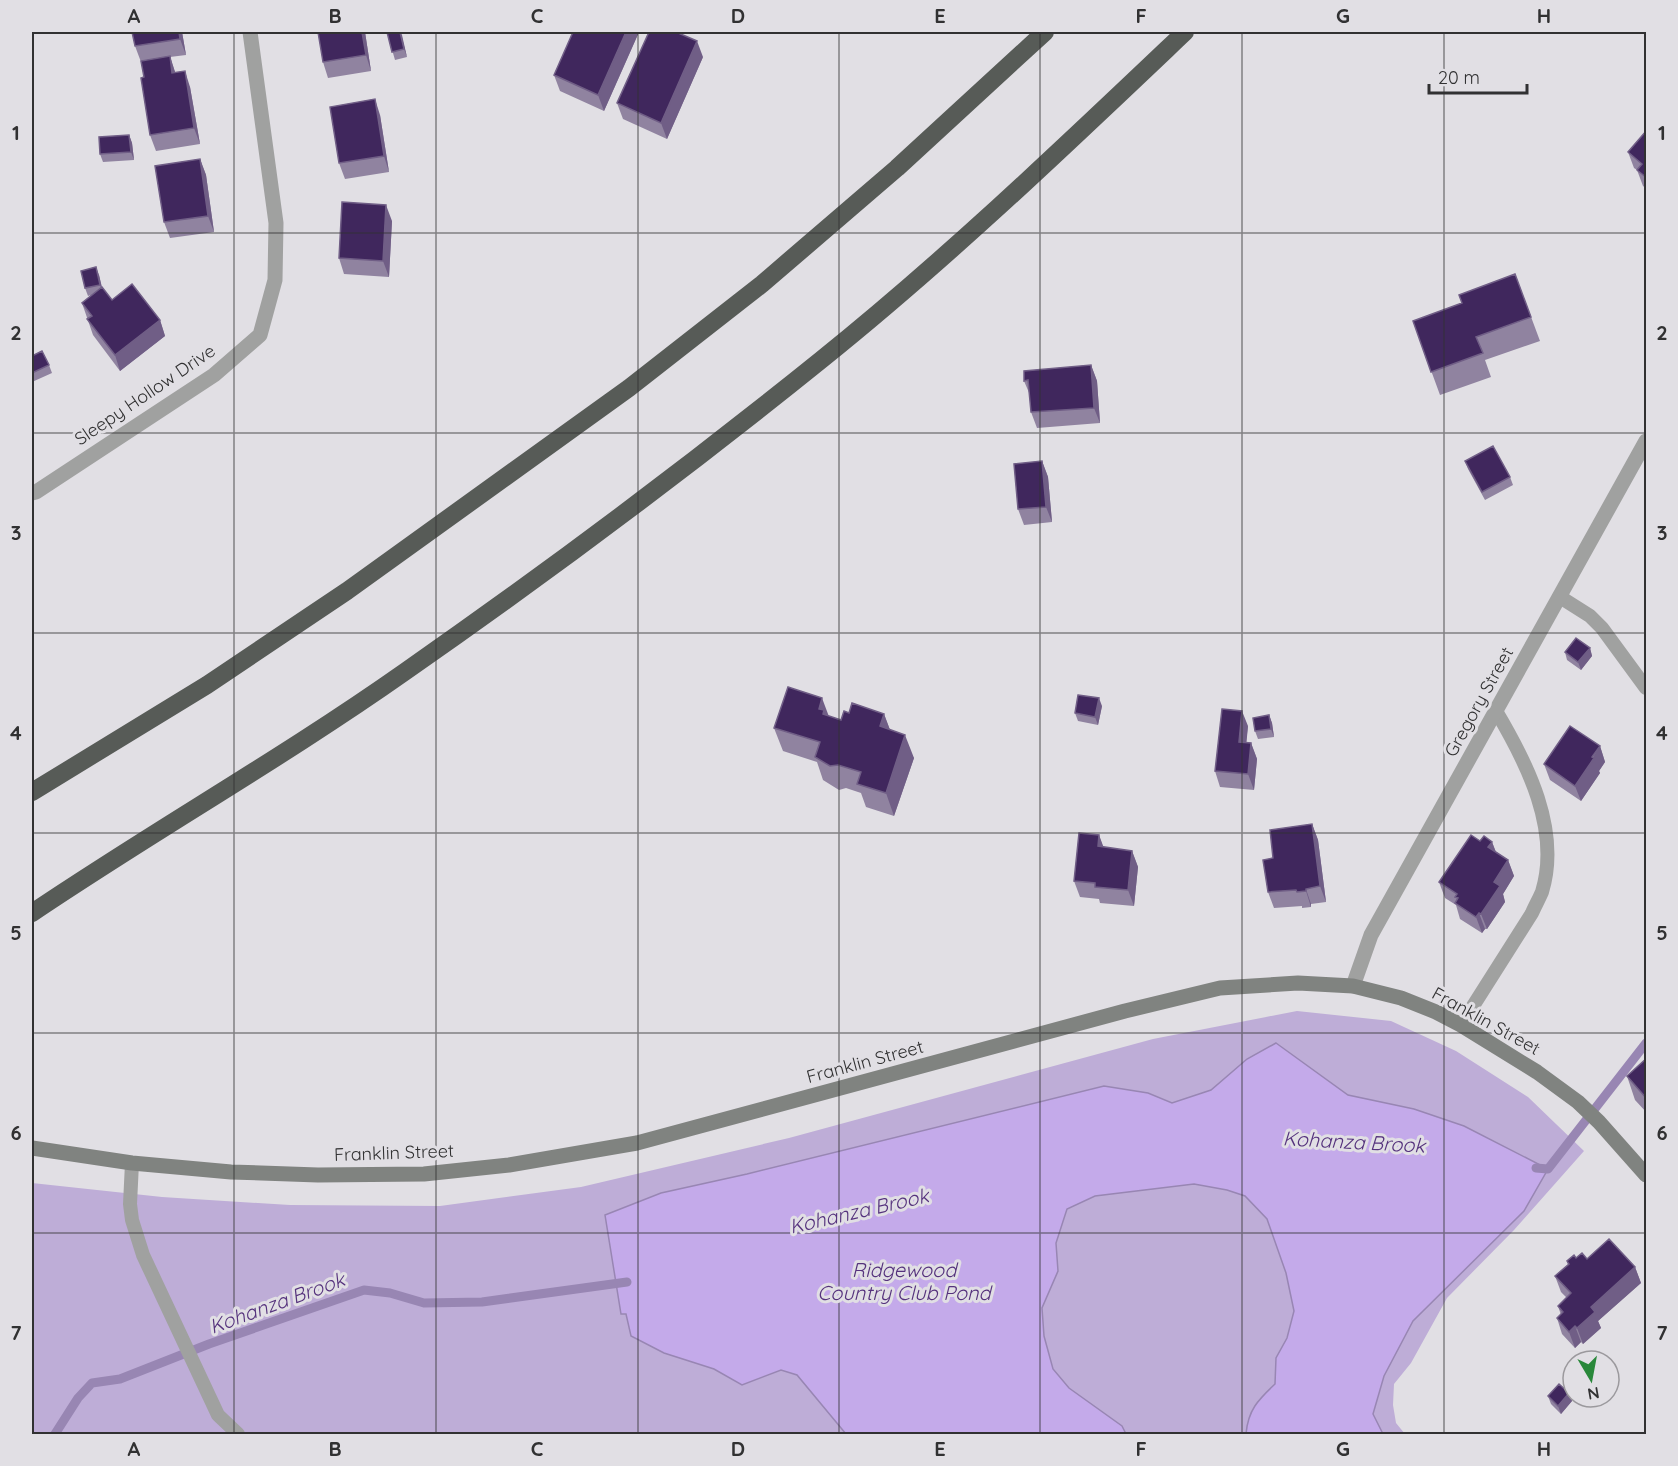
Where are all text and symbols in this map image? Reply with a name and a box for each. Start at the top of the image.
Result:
text: A [128,3,141,28]
text: B [328,3,342,28]
text: C [531,3,544,28]
text: D [731,3,745,28]
text: E [934,3,946,28]
text: F [1135,3,1147,28]
text: G [1336,3,1350,28]
text: H [1537,3,1551,28]
scale bar [1429,57,1526,95]
text: 20 m [1438,66,1480,89]
text: 1 [12,120,20,145]
text: 1 [1658,120,1666,145]
text: 2 [10,320,22,345]
text: 2 [1656,320,1668,345]
street label: Sleepy Hollow Drive [70,339,220,450]
text: 3 [11,520,21,545]
text: 3 [1657,520,1667,545]
street label: Gregory Street [1439,643,1518,761]
text: 4 [10,720,22,745]
text: 4 [1656,720,1668,745]
text: 5 [10,920,22,945]
text: 5 [1656,920,1668,945]
street label: Franklin Street [1428,981,1544,1060]
street label: Franklin Street [804,1035,926,1088]
text: 6 [10,1120,22,1145]
text: 6 [1656,1120,1668,1145]
water label: Kohanza Brook [1282,1125,1428,1158]
street label: Franklin Street [334,1139,454,1166]
water label: Kohanza Brook [787,1182,933,1239]
water label: Ridgewood Country Club Pond [817,1257,994,1305]
water label: Kohanza Brook [206,1266,350,1339]
text: 7 [11,1320,22,1345]
text: 7 [1657,1320,1668,1345]
north arrow [1561,1349,1621,1409]
text: N [1586,1383,1601,1405]
text: A [128,1436,141,1461]
text: B [328,1436,342,1461]
text: C [531,1436,544,1461]
text: D [731,1436,745,1461]
text: E [934,1436,946,1461]
text: F [1135,1436,1147,1461]
text: G [1336,1436,1350,1461]
text: H [1537,1436,1551,1461]

